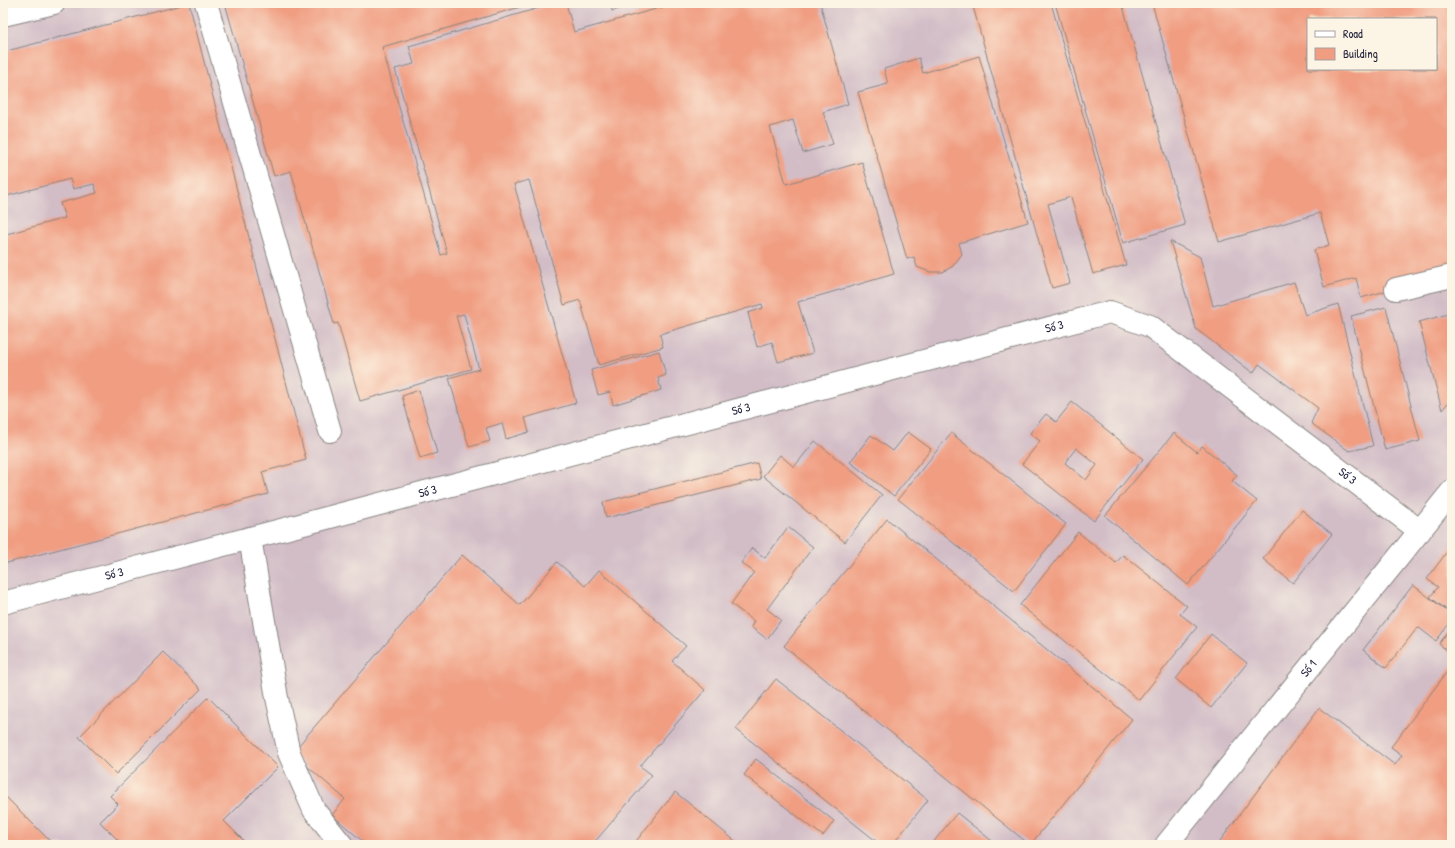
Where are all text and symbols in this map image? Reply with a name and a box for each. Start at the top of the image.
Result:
legend [1307,18,1437,70]
text: Road [1343,25,1363,42]
text: Building [1343,45,1378,62]
street label: Số 3 [1043,316,1065,337]
street label: Số 3 [730,398,752,419]
street label: Số 3 [1335,463,1360,488]
street label: Số 3 [416,480,439,501]
street label: Số 3 [103,563,125,584]
street label: Số 1 [1296,656,1320,680]

